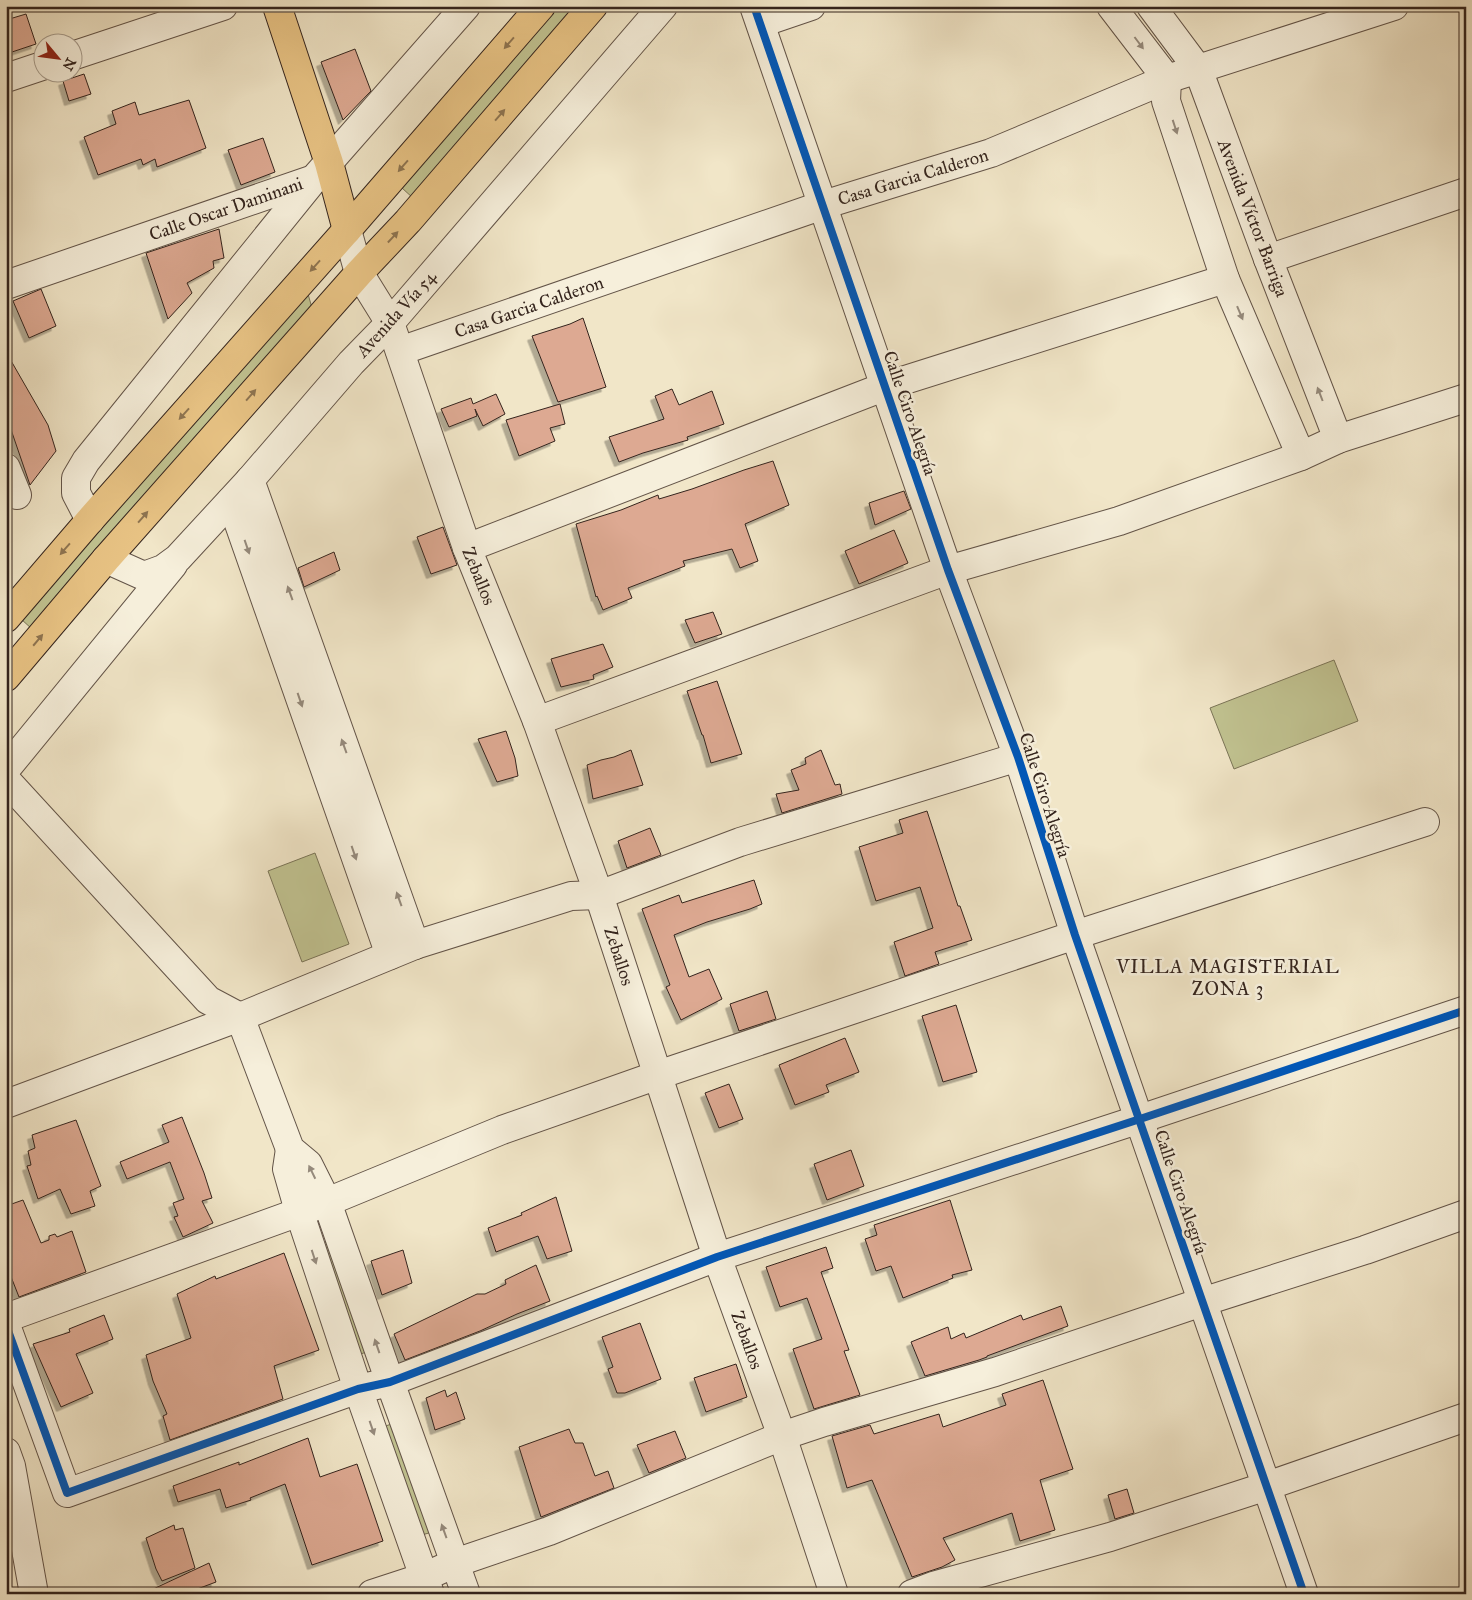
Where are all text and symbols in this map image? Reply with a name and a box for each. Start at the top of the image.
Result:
north arrow [32,32,82,82]
one-way arrow [1134,36,1145,49]
one-way arrow [504,37,515,49]
text: N [59,55,79,73]
one-way arrow [494,108,505,121]
one-way arrow [1171,119,1179,134]
street label: Avenida Víctor Barriga [1212,135,1293,301]
street label: Casa Garcia Calderon [835,144,991,210]
one-way arrow [397,159,408,172]
street label: Calle Oscar Daminani [146,172,306,246]
one-way arrow [387,232,399,244]
one-way arrow [309,260,321,272]
street label: Avenida Vía 54 [351,265,441,363]
street label: Casa Garcia Calderon [452,271,607,343]
one-way arrow [1236,306,1244,320]
street label: Calle Ciro Alegría [877,348,942,479]
one-way arrow [1316,387,1324,401]
one-way arrow [245,389,257,401]
one-way arrow [179,408,190,420]
one-way arrow [138,510,149,523]
one-way arrow [244,539,251,554]
one-way arrow [59,543,71,555]
street label: Zeballos [457,544,501,608]
one-way arrow [286,585,294,600]
one-way arrow [32,634,43,647]
one-way arrow [296,693,304,708]
street label: Calle Ciro Alegría [1014,730,1076,861]
one-way arrow [340,738,348,753]
one-way arrow [351,846,358,861]
one-way arrow [395,892,402,907]
street label: Zeballos [599,924,639,988]
district label: VILLA MAGISTERIAL ZONA 3 [1115,955,1340,1000]
street label: Calle Ciro Alegría [1148,1127,1213,1258]
one-way arrow [308,1165,316,1180]
one-way arrow [311,1250,318,1265]
street label: Zeballos [726,1308,768,1372]
one-way arrow [373,1338,380,1353]
one-way arrow [368,1421,376,1436]
one-way arrow [440,1524,447,1539]

